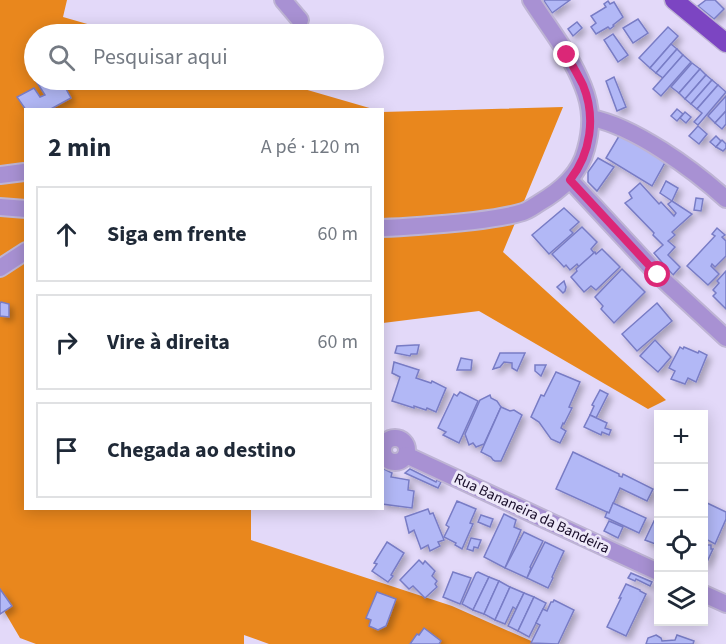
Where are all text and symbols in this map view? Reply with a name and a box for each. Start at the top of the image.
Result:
search box [24,24,384,90]
icon: search [45,41,78,74]
text: Pesquisar aqui [93,41,228,73]
route end [553,41,579,67]
text: 2 min [48,129,111,166]
text: A pé · 120 m [261,133,360,161]
icon: ahead [50,218,83,251]
text: Siga em frente [107,218,247,250]
text: 60 m [318,220,358,248]
route start [644,261,670,287]
icon: right [50,326,83,359]
text: Vire à direita [107,326,230,358]
text: 60 m [318,328,358,356]
map controls [654,410,708,626]
button: + [654,410,708,464]
icon: arrive [50,434,83,467]
text: Chegada ao destino [107,434,296,466]
button: − [654,464,708,518]
street label: Rua Bananeira da Bandeira [451,468,613,559]
button: locate [654,518,708,572]
button: layers [654,572,708,626]

